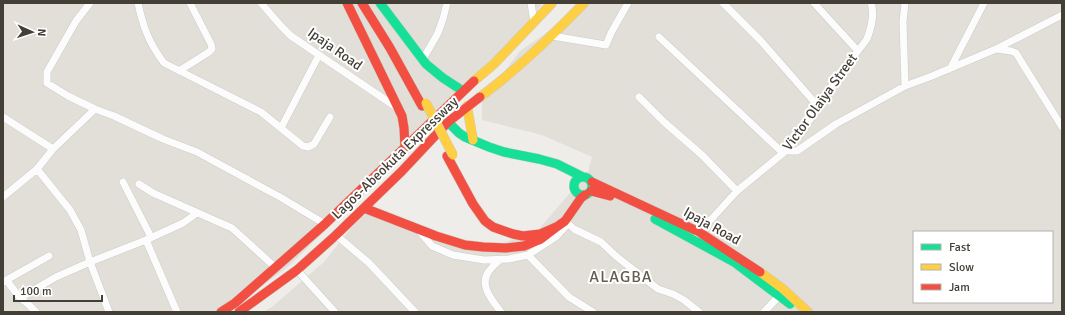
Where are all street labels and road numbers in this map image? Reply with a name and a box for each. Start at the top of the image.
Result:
street label: Ipaja Road [304,24,366,74]
street label: Victor Olaiya Street [779,50,861,154]
street label: Lagos-Abeokuta Expressway [328,93,462,223]
street label: Ipaja Road [680,203,744,249]

